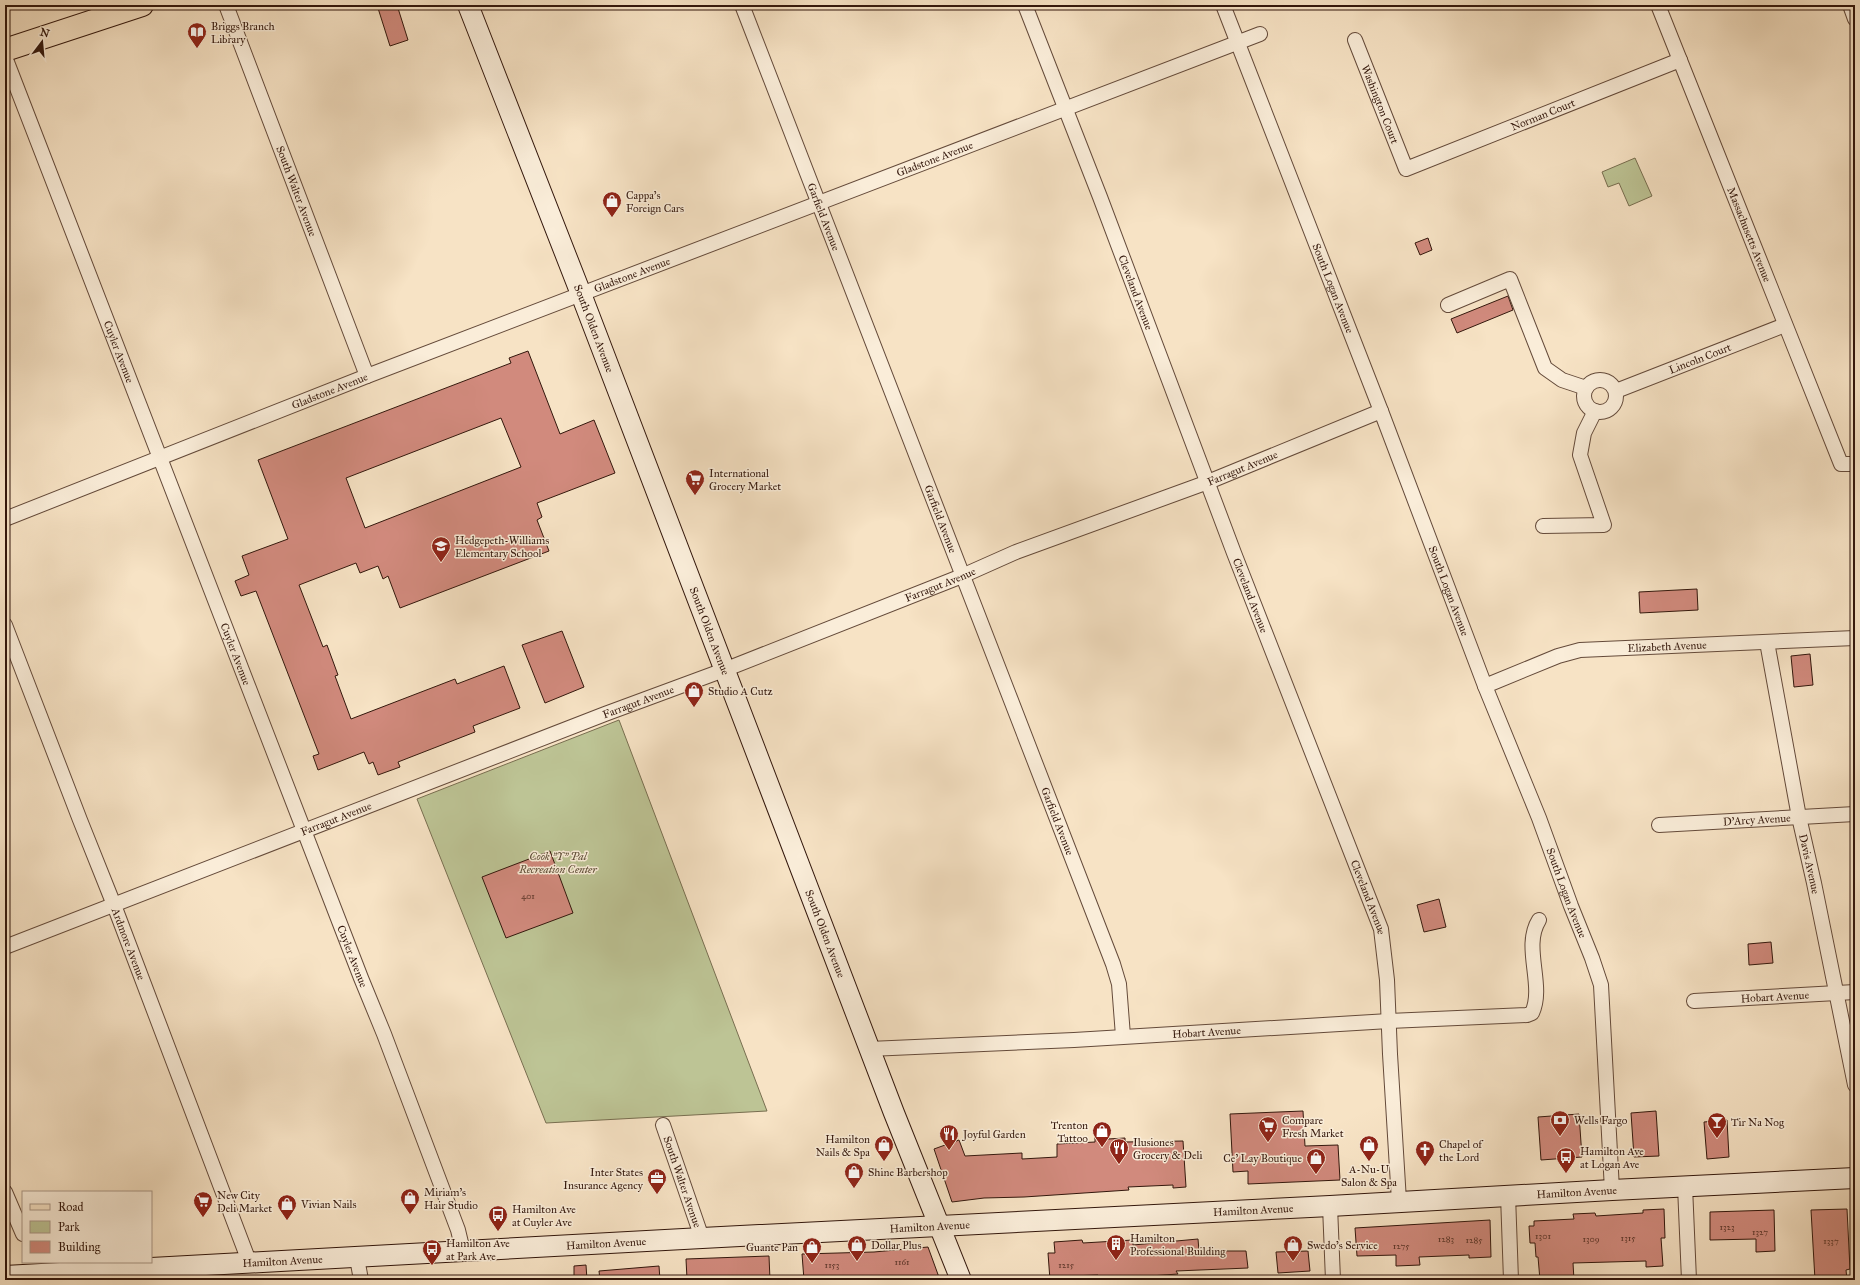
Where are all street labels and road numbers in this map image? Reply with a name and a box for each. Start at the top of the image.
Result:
street label: Washington Court [1359,63,1402,146]
street label: Norman Court [1509,96,1577,133]
street label: Gladstone Avenue [895,138,975,179]
street label: South Walter Avenue [274,144,320,239]
street label: Garfield Avenue [805,181,843,253]
street label: Massachusetts Avenue [1725,185,1774,284]
street label: South Logan Avenue [1310,242,1357,335]
street label: Cleveland Avenue [1116,253,1156,332]
street label: Gladstone Avenue [592,254,672,295]
street label: South Olden Avenue [571,282,617,374]
street label: Cuyler Avenue [101,319,137,385]
street label: Lincoln Court [1667,340,1733,376]
street label: Gladstone Avenue [290,370,370,412]
street label: Farragut Avenue [1205,448,1280,488]
street label: Garfield Avenue [922,483,960,555]
street label: South Logan Avenue [1426,544,1472,638]
street label: Cleveland Avenue [1230,556,1271,635]
street label: Farragut Avenue [903,564,978,604]
street label: South Olden Avenue [687,585,733,677]
street label: Cuyler Avenue [218,621,254,687]
street label: Elizabeth Avenue [1627,638,1707,654]
street label: Farragut Avenue [601,683,676,721]
street label: Garfield Avenue [1039,785,1077,857]
street label: Farragut Avenue [299,799,374,838]
street label: D'Arcy Avenue [1723,811,1791,828]
street label: Davis Avenue [1797,833,1823,895]
street label: South Logan Avenue [1544,846,1590,940]
street label: Cleveland Avenue [1348,858,1388,936]
street label: South Olden Avenue [803,888,848,980]
street label: Ardmore Avenue [109,905,148,982]
street label: Cuyler Avenue [335,923,371,990]
street label: Hobart Avenue [1740,988,1810,1005]
street label: Hobart Avenue [1172,1023,1242,1041]
street label: South Walter Avenue [661,1134,704,1230]
street label: Hamilton Avenue [1536,1183,1618,1201]
street label: Hamilton Avenue [1213,1201,1294,1218]
street label: Hamilton Avenue [889,1218,971,1235]
street label: Hamilton Avenue [566,1235,647,1252]
street label: Hamilton Avenue [242,1252,323,1270]

